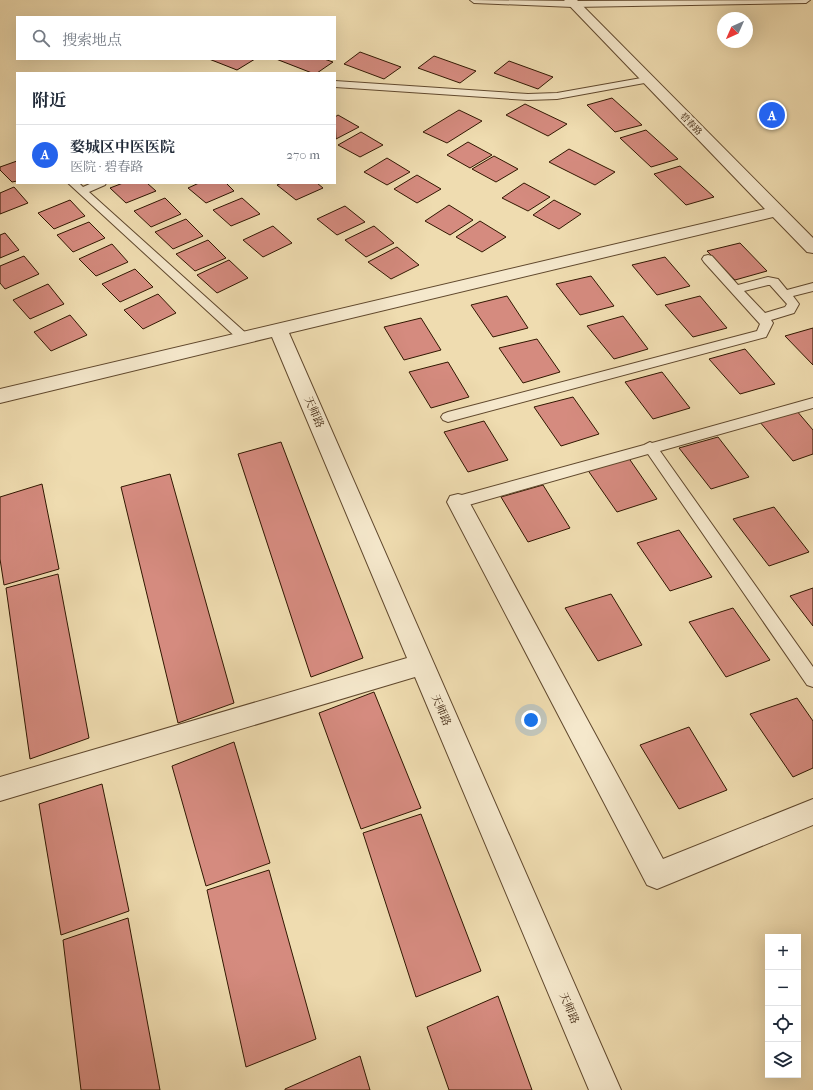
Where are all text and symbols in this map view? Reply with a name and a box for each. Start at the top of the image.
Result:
north arrow [717,12,753,48]
search box [16,16,336,60]
icon: search [30,27,52,49]
text: 搜索地点 [62,31,122,49]
text: 附近 [32,90,66,110]
pin: A [759,100,785,130]
street label: 碧春路 [678,111,704,137]
text: 婺城区中医医院 [70,138,175,156]
text: A [41,147,49,162]
text: 270 m [286,147,320,162]
text: 医院 · 碧春路 [70,159,143,174]
street label: 天师路 [302,394,326,430]
street label: 天师路 [429,692,453,728]
your location [521,710,541,730]
map controls [765,934,801,1078]
button: + [765,934,801,970]
button: − [765,970,801,1006]
street label: 天师路 [557,990,581,1026]
button: locate [765,1006,801,1042]
button: layers [765,1042,801,1078]

